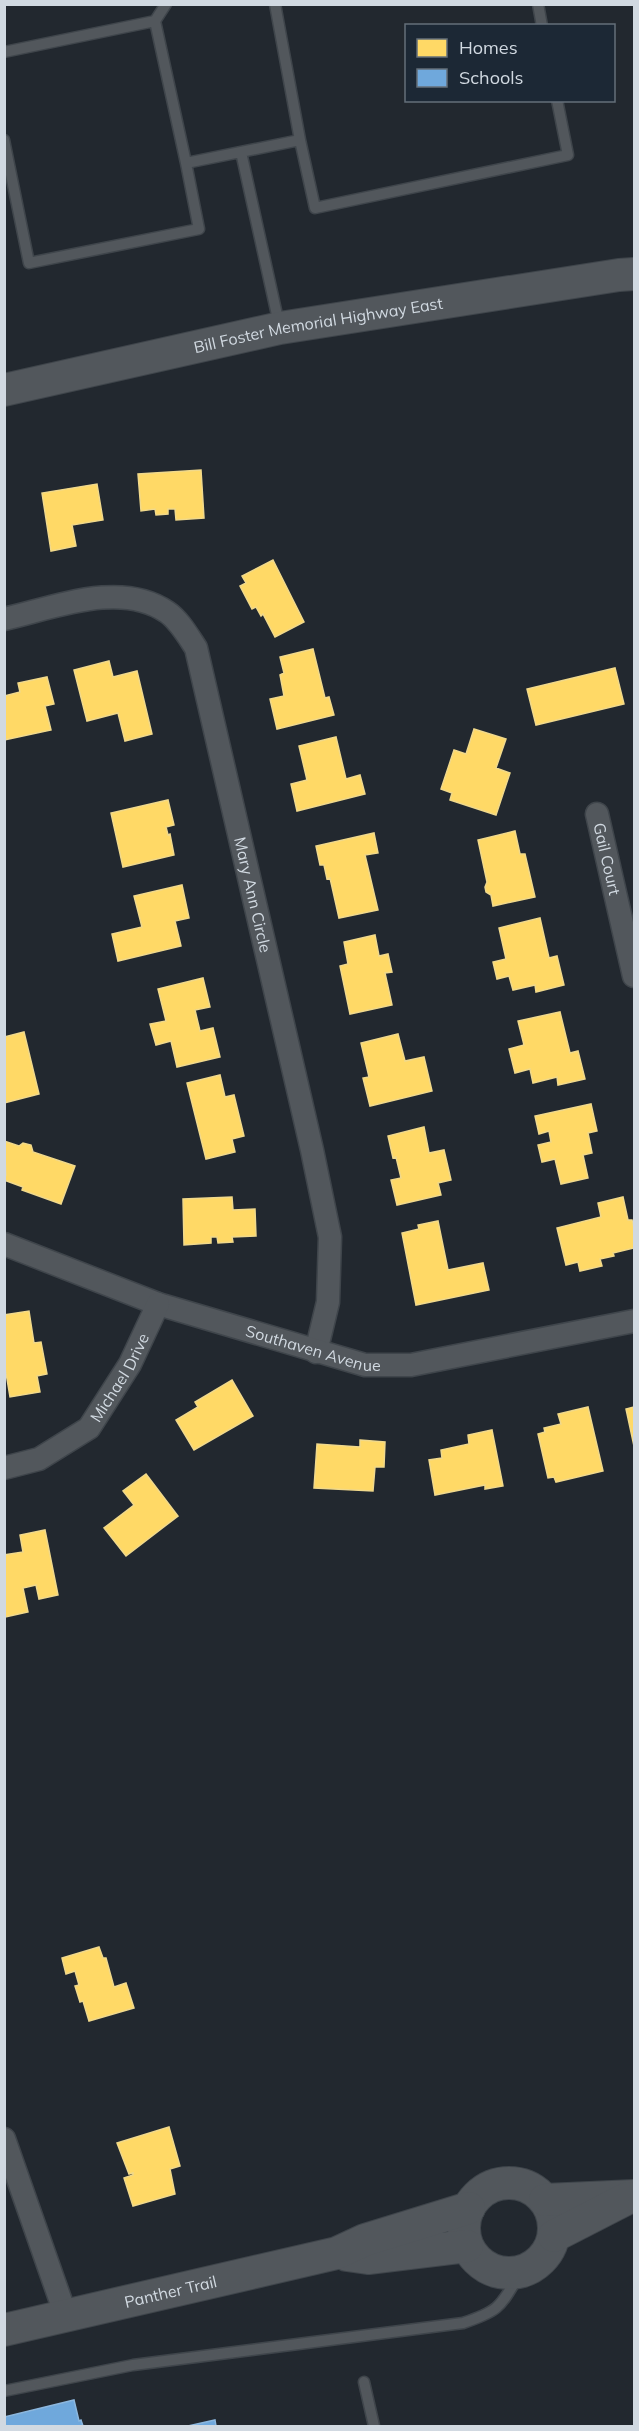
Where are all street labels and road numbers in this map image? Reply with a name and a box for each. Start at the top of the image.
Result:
street label: Bill Foster Memorial Highway East [192,293,444,357]
street label: Gail Court [589,821,625,897]
street label: Mary Ann Circle [230,835,276,954]
street label: Southaven Avenue [243,1320,381,1375]
street label: Michael Drive [85,1330,153,1426]
street label: Panther Trail [122,2271,219,2312]

